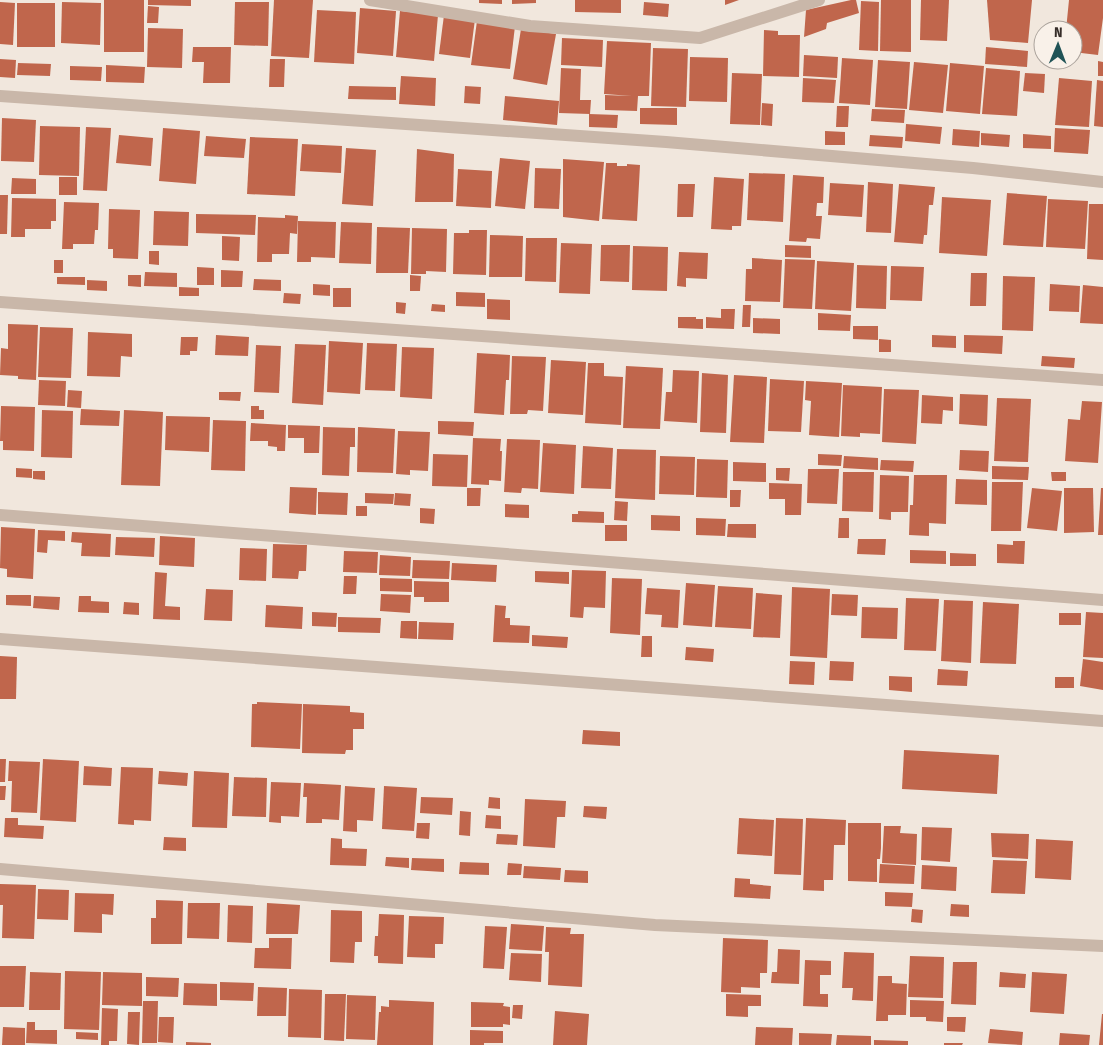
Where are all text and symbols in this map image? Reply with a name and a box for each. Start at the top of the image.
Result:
north arrow [1033,20,1083,70]
text: N [1054,24,1063,41]

